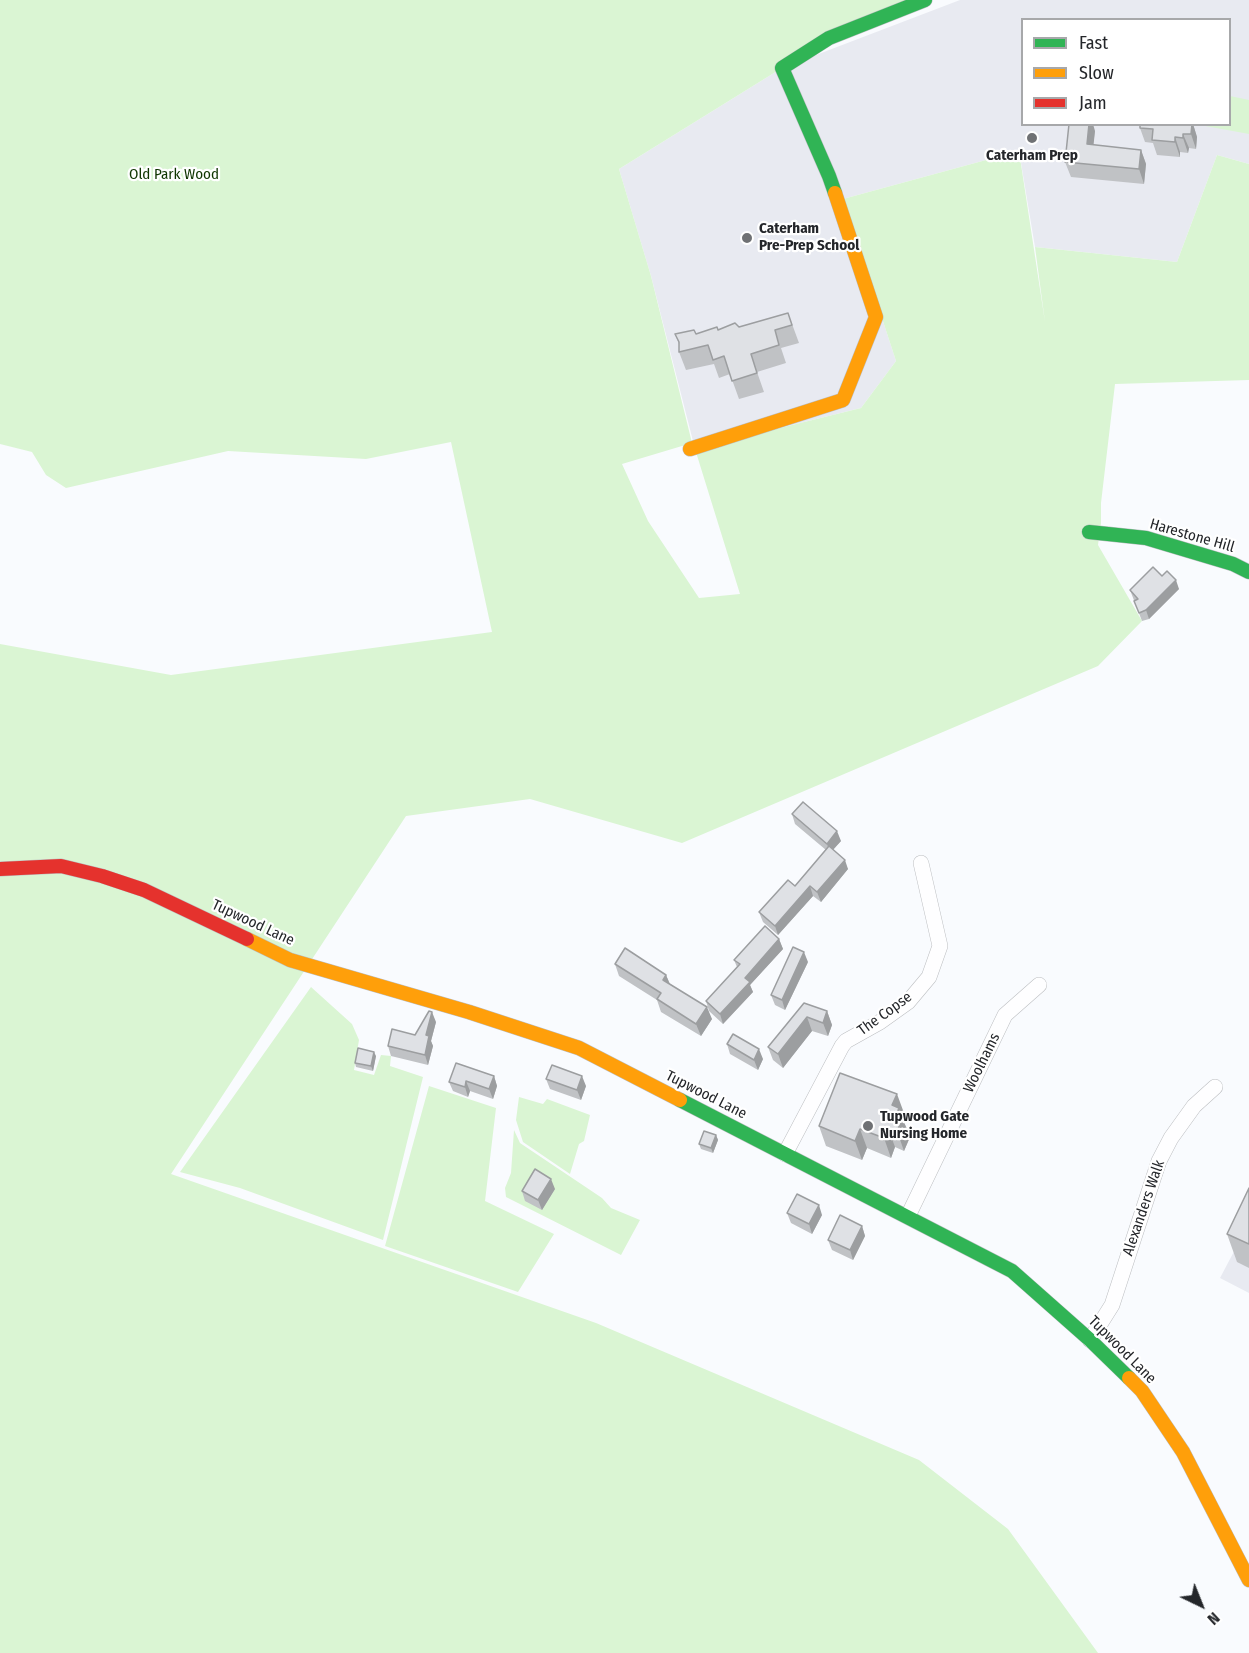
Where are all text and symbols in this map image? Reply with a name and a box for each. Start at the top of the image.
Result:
legend [1021,18,1231,126]
text: Fast [1079,32,1108,54]
text: Slow [1079,62,1114,84]
text: Jam [1079,92,1107,114]
marker: Caterham Prep [1025,131,1039,145]
place label: Caterham Prep [986,147,1078,165]
park label: Old Park Wood [129,166,219,184]
place label: Caterham Pre-Prep School [759,220,859,255]
marker: Caterham Pre-Prep School [740,231,754,245]
street label: Harestone Hill [1148,515,1236,557]
street label: Tupwood Lane [209,896,297,950]
street label: The Copse [854,988,916,1040]
street label: Woolhams [960,1030,1004,1096]
street label: Tupwood Lane [662,1067,750,1123]
place label: Tupwood Gate Nursing Home [880,1108,969,1143]
marker: Tupwood Gate Nursing Home [861,1119,875,1133]
street label: Alexanders Walk [1119,1158,1169,1258]
street label: Tupwood Lane [1084,1312,1160,1388]
north arrow [1171,1575,1231,1635]
text: N [1204,1608,1224,1629]

